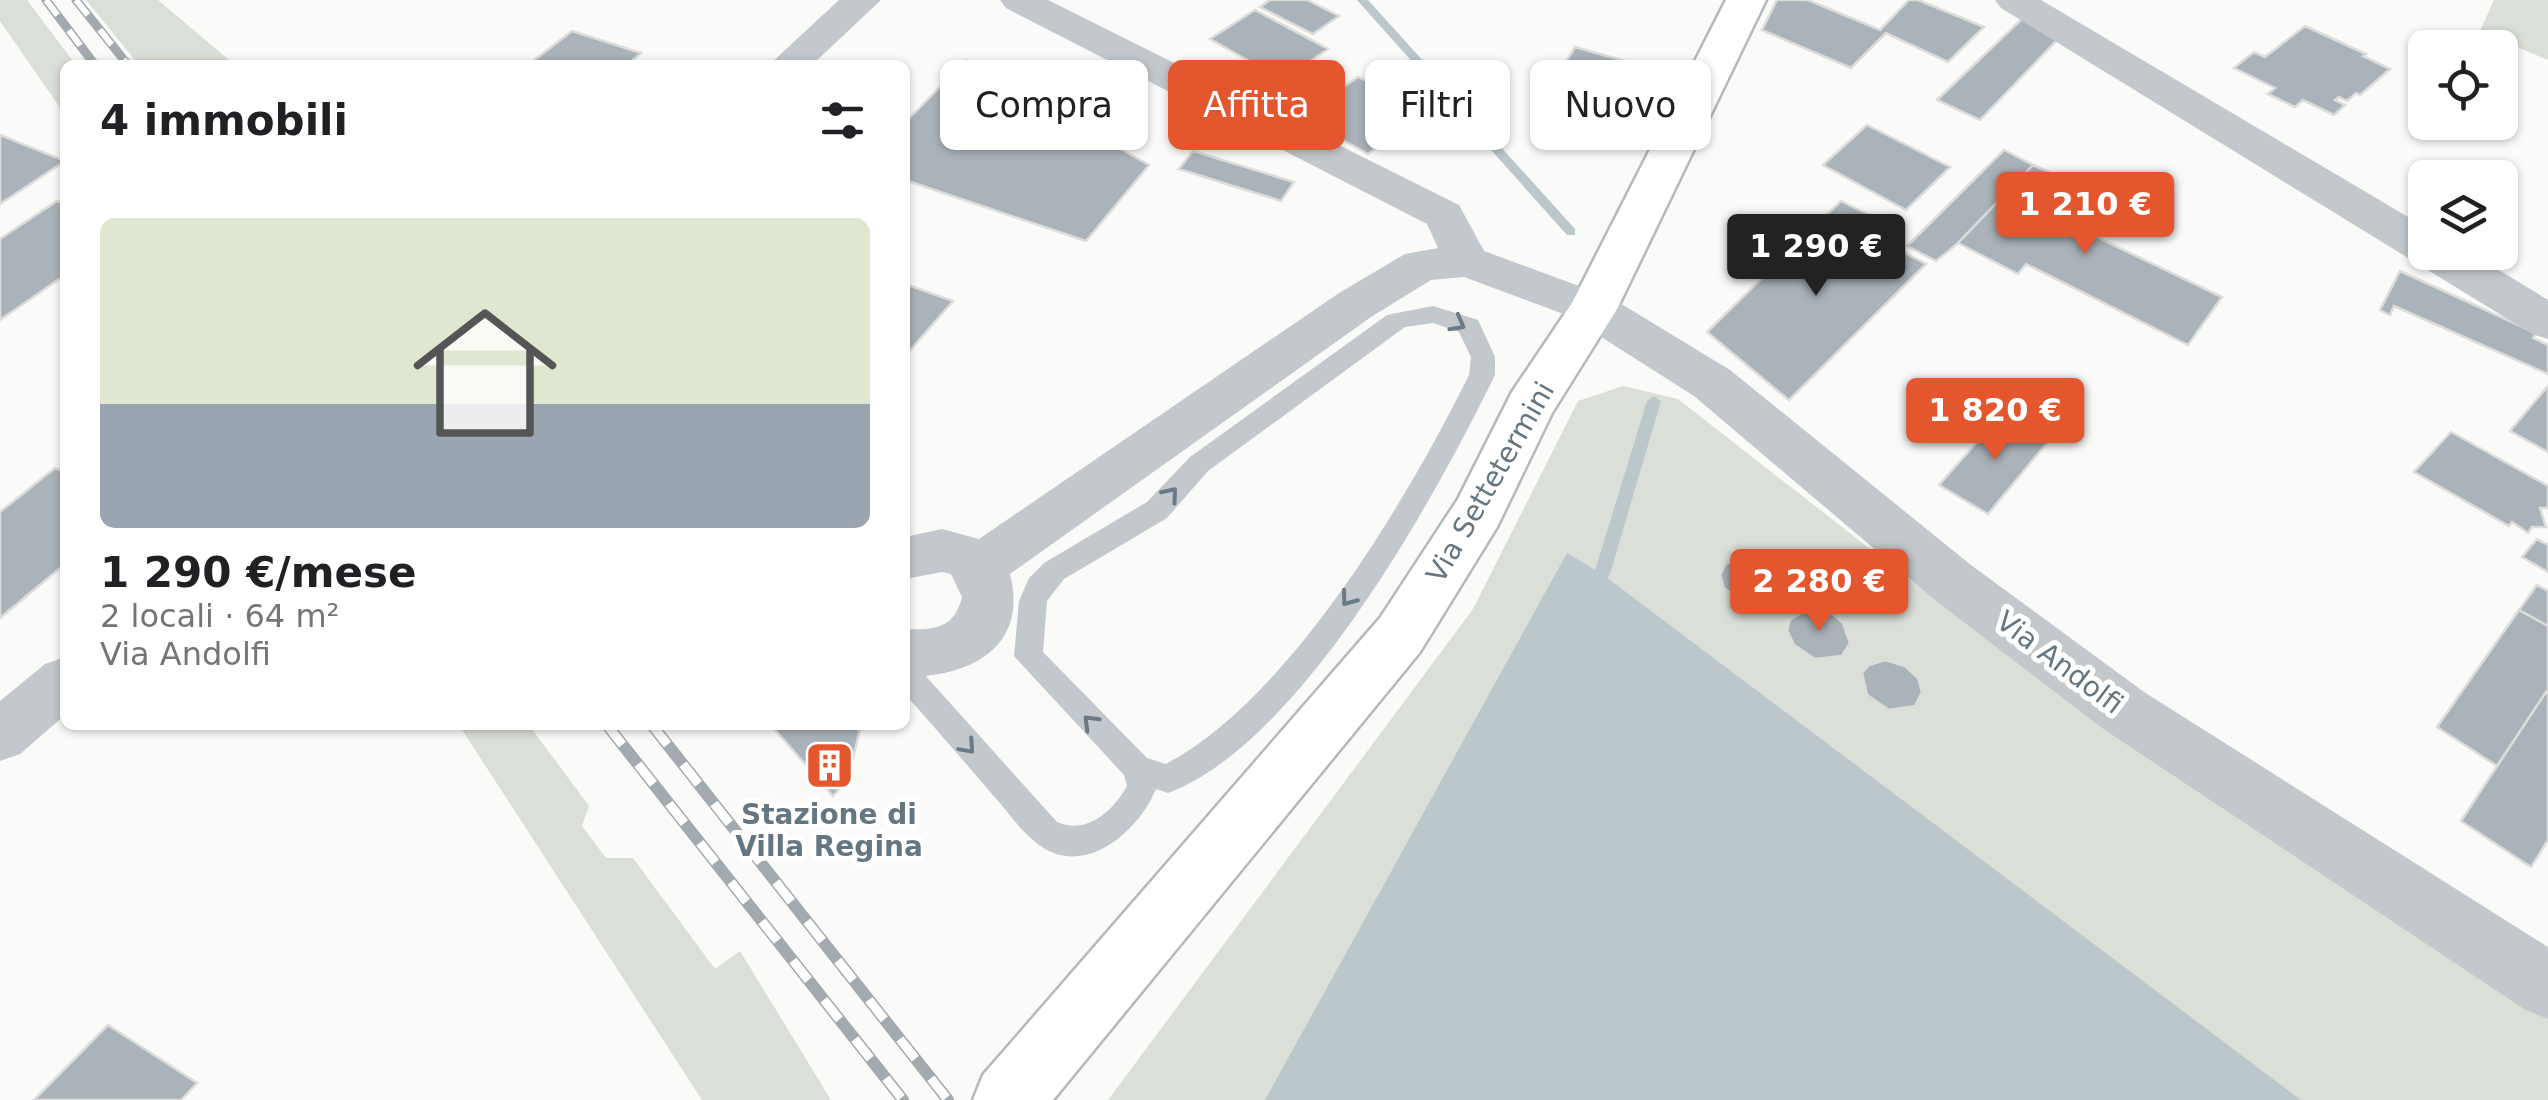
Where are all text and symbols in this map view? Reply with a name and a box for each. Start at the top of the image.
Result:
map controls [2408,30,2518,270]
button: locate [2408,30,2518,140]
chip: Compra [940,60,1148,150]
chip: Affitta [1168,60,1345,150]
chip: Filtri [1365,60,1510,150]
chip: Nuovo [1530,60,1711,150]
icon: filters [815,93,870,148]
text: 4 immobili [100,96,348,145]
button: layers [2408,160,2518,270]
pin: 1 210 € [1993,172,2177,257]
text: 1 210 € [2018,185,2152,223]
pin: 1 290 € [1724,214,1908,299]
text: 1 290 € [1749,227,1883,265]
icon: home [395,283,575,463]
one-way arrow [1447,311,1465,331]
street label: Via Settetermini [1420,376,1561,589]
pin: 1 820 € [1903,378,2087,463]
text: 1 820 € [1928,391,2062,429]
one-way arrow [1159,487,1177,505]
text: 1 290 €/mese [100,548,416,597]
pin: 2 280 € [1727,549,1911,634]
text: 2 280 € [1752,562,1886,600]
one-way arrow [1343,588,1360,606]
text: 2 locali · 64 m² [100,597,339,635]
street label: Via Andolfi [1990,604,2129,721]
text: Via Andolfi [100,635,271,673]
one-way arrow [1084,716,1102,734]
one-way arrow [956,735,974,754]
building icon: Stazione di Villa Regina [803,740,855,792]
place label: Stazione di Villa Regina [735,798,923,863]

